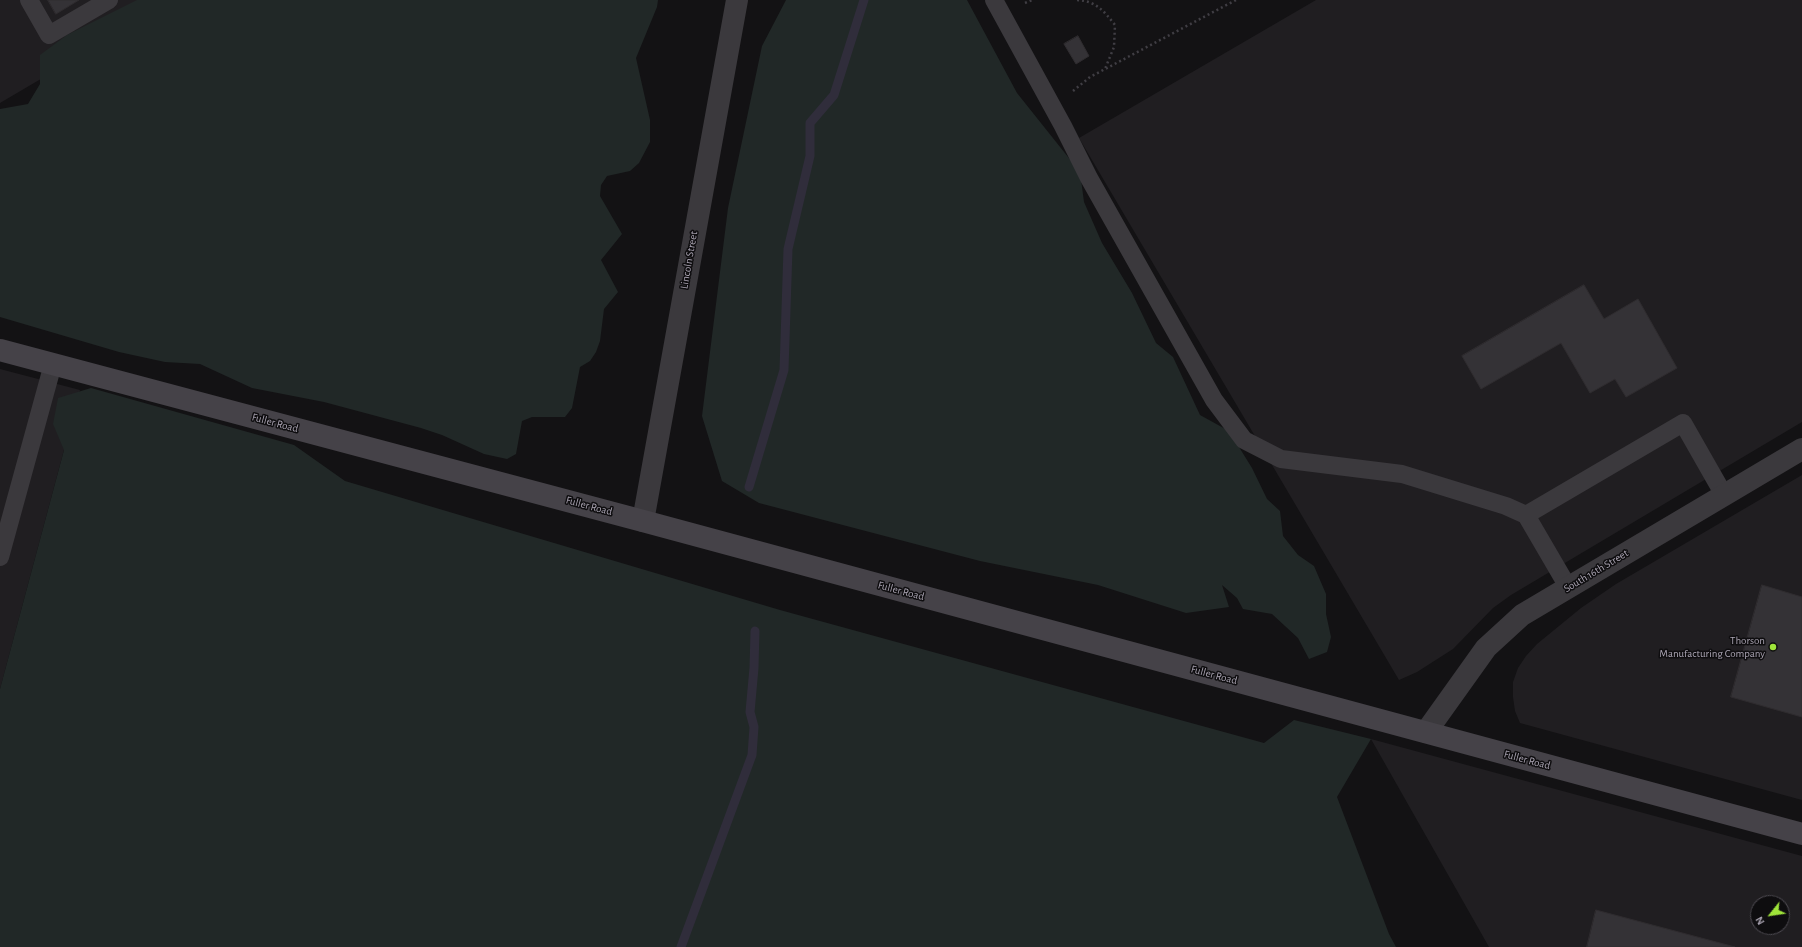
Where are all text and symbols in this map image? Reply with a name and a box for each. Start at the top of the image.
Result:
street label: Lincoln Street [677,230,701,290]
street label: Fuller Road [250,410,300,436]
street label: Fuller Road [564,493,614,519]
street label: South 16th Street [1561,547,1631,595]
street label: Fuller Road [876,578,926,604]
place label: Thorson Manufacturing Company [1659,634,1765,660]
marker: Thorson Manufacturing Company [1768,642,1778,652]
street label: Fuller Road [1189,662,1239,688]
street label: Fuller Road [1502,747,1552,773]
north arrow [1750,895,1790,935]
text: N [1753,915,1767,927]

